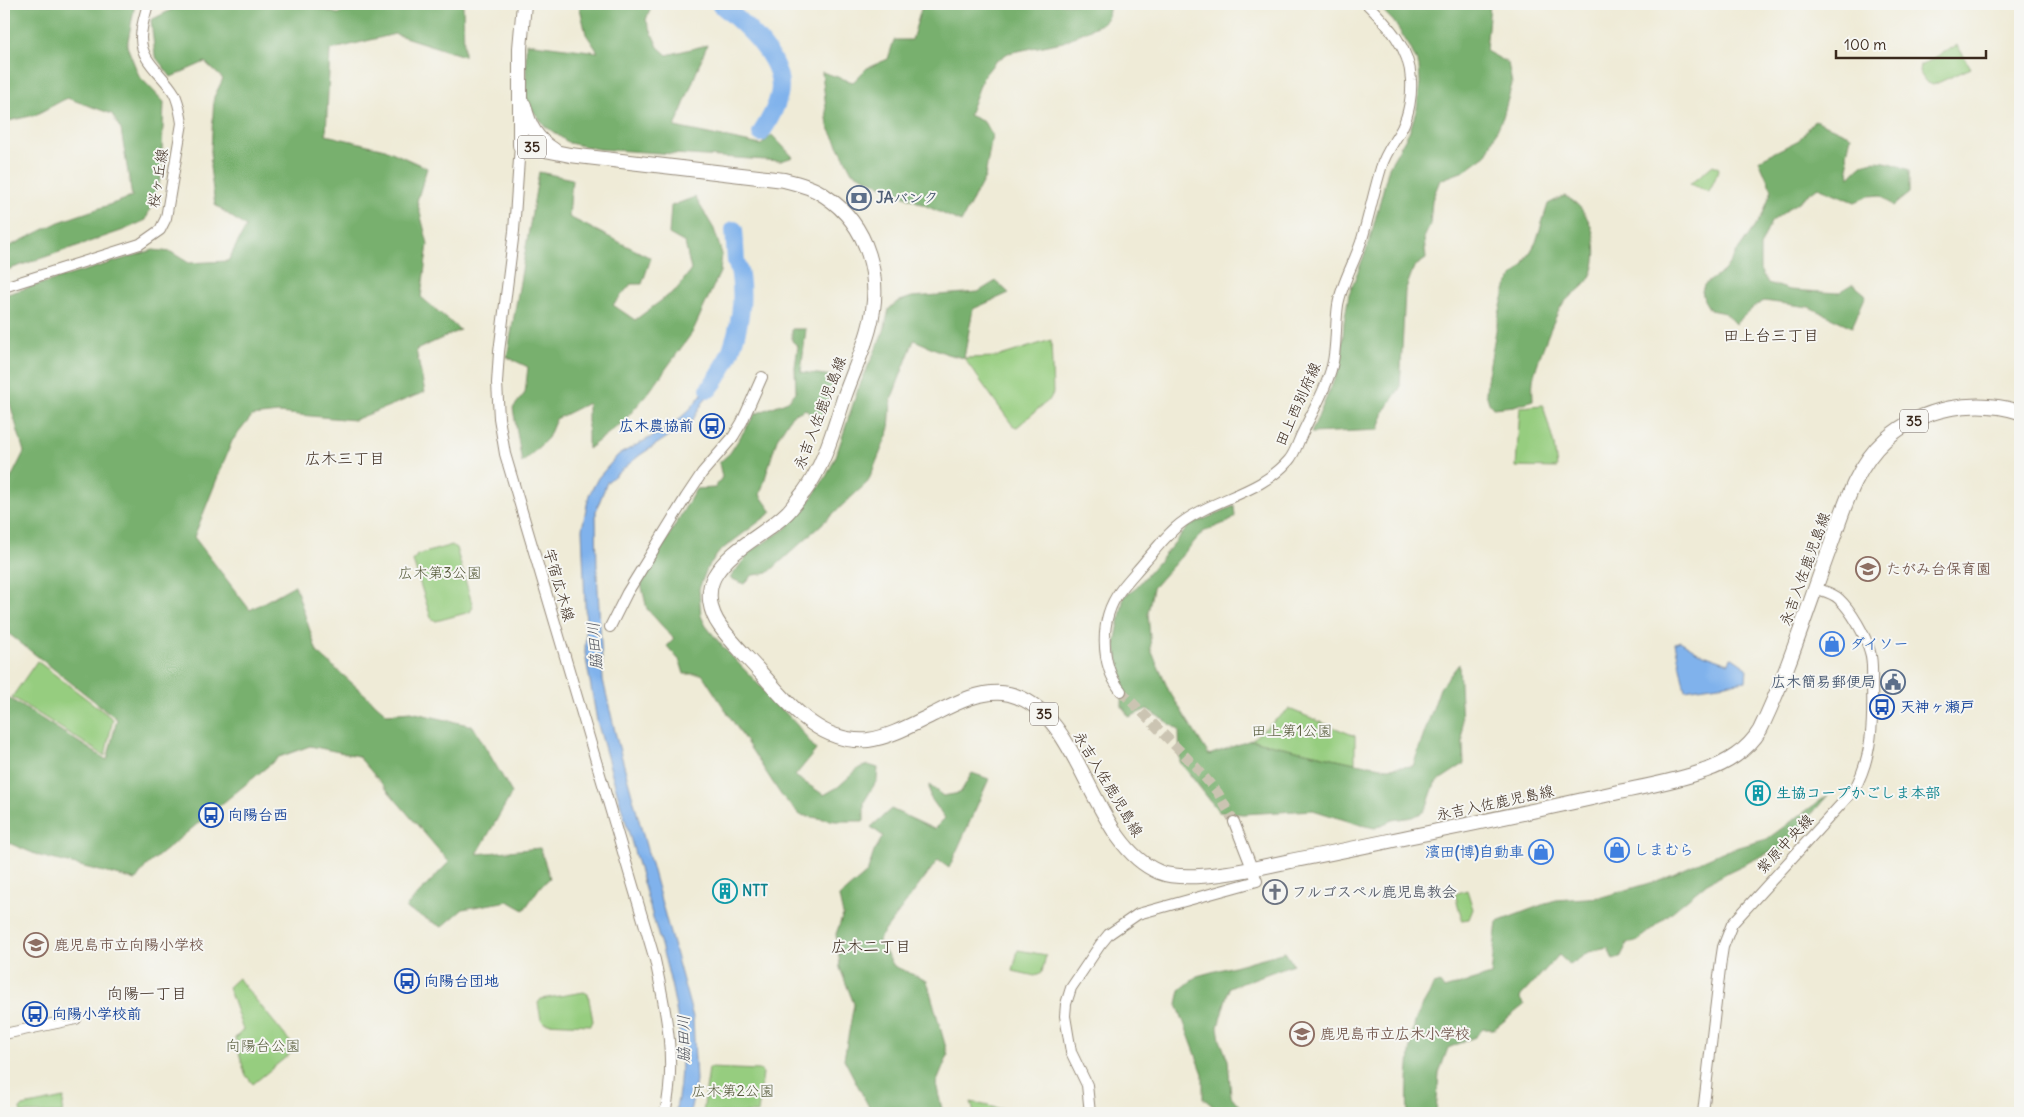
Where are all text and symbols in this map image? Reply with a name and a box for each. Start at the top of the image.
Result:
scale bar [1836,28,1986,60]
text: 100 m [1844,35,1886,54]
road number: 35 [518,136,546,158]
street label: 桜ヶ丘線 [143,147,172,209]
bank icon: JAバンク [846,185,872,211]
place label: JAバンク [876,188,938,207]
district label: 田上台三丁目 [1723,325,1819,345]
street label: 永吉入佐鹿児島線 [789,353,850,472]
street label: 田上西別府線 [1271,359,1325,449]
road number: 35 [1900,410,1928,432]
bus stop icon: 広木農協前 [699,413,725,439]
place label: 広木農協前 [619,416,694,435]
district label: 広木三丁目 [305,448,385,468]
street label: 永吉入佐鹿児島線 [1775,509,1834,628]
street label: 宇宿広木線 [540,546,579,624]
school or university icon: たがみ台保育園 [1855,556,1881,582]
place label: たがみ台保育園 [1886,559,1991,578]
park label: 広木第3公園 [398,563,482,582]
water label: 脇田川 [582,621,606,671]
shop icon: ダイソー [1819,631,1845,657]
place label: ダイソー [1850,634,1909,653]
public building icon: 広木簡易郵便局 [1880,669,1906,695]
place label: 広木簡易郵便局 [1771,672,1876,691]
bus stop icon: 天神ヶ瀬戸 [1869,694,1895,720]
place label: 天神ヶ瀬戸 [1900,697,1975,716]
road number: 35 [1030,702,1058,726]
park label: 田上第1公園 [1252,721,1332,740]
street label: 永吉入佐鹿児島線 [1069,727,1147,840]
building icon: 生協コープかごしま本部 [1745,780,1771,806]
street label: 永吉入佐鹿児島線 [1434,781,1556,824]
place label: 生協コープかごしま本部 [1776,783,1940,802]
bus stop icon: 向陽台西 [198,802,224,828]
place label: 向陽台西 [228,805,288,824]
street label: 紫原中央線 [1752,810,1817,878]
shop icon: しまむら [1604,837,1630,863]
shop icon: 濱田(博)自動車 [1528,839,1554,865]
place label: しまむら [1634,840,1694,859]
place label: 濱田(博)自動車 [1425,842,1524,862]
building icon: NTT [712,878,738,904]
church icon: フルゴスペル鹿児島教会 [1262,879,1288,905]
place label: NTT [742,881,768,900]
place label: フルゴスペル鹿児島教会 [1292,882,1457,901]
school or university icon: 鹿児島市立向陽小学校 [23,932,49,958]
place label: 鹿児島市立向陽小学校 [54,935,204,954]
district label: 広木二丁目 [831,936,911,956]
bus stop icon: 向陽台団地 [394,968,420,994]
place label: 向陽台団地 [424,971,499,990]
district label: 向陽一丁目 [107,983,187,1003]
bus stop icon: 向陽小学校前 [22,1001,48,1027]
place label: 向陽小学校前 [52,1004,142,1023]
water label: 脇田川 [673,1015,693,1063]
school or university icon: 鹿児島市立広木小学校 [1289,1021,1315,1047]
place label: 鹿児島市立広木小学校 [1320,1024,1470,1043]
park label: 向陽台公園 [225,1036,301,1055]
park label: 広木第2公園 [691,1081,775,1100]

